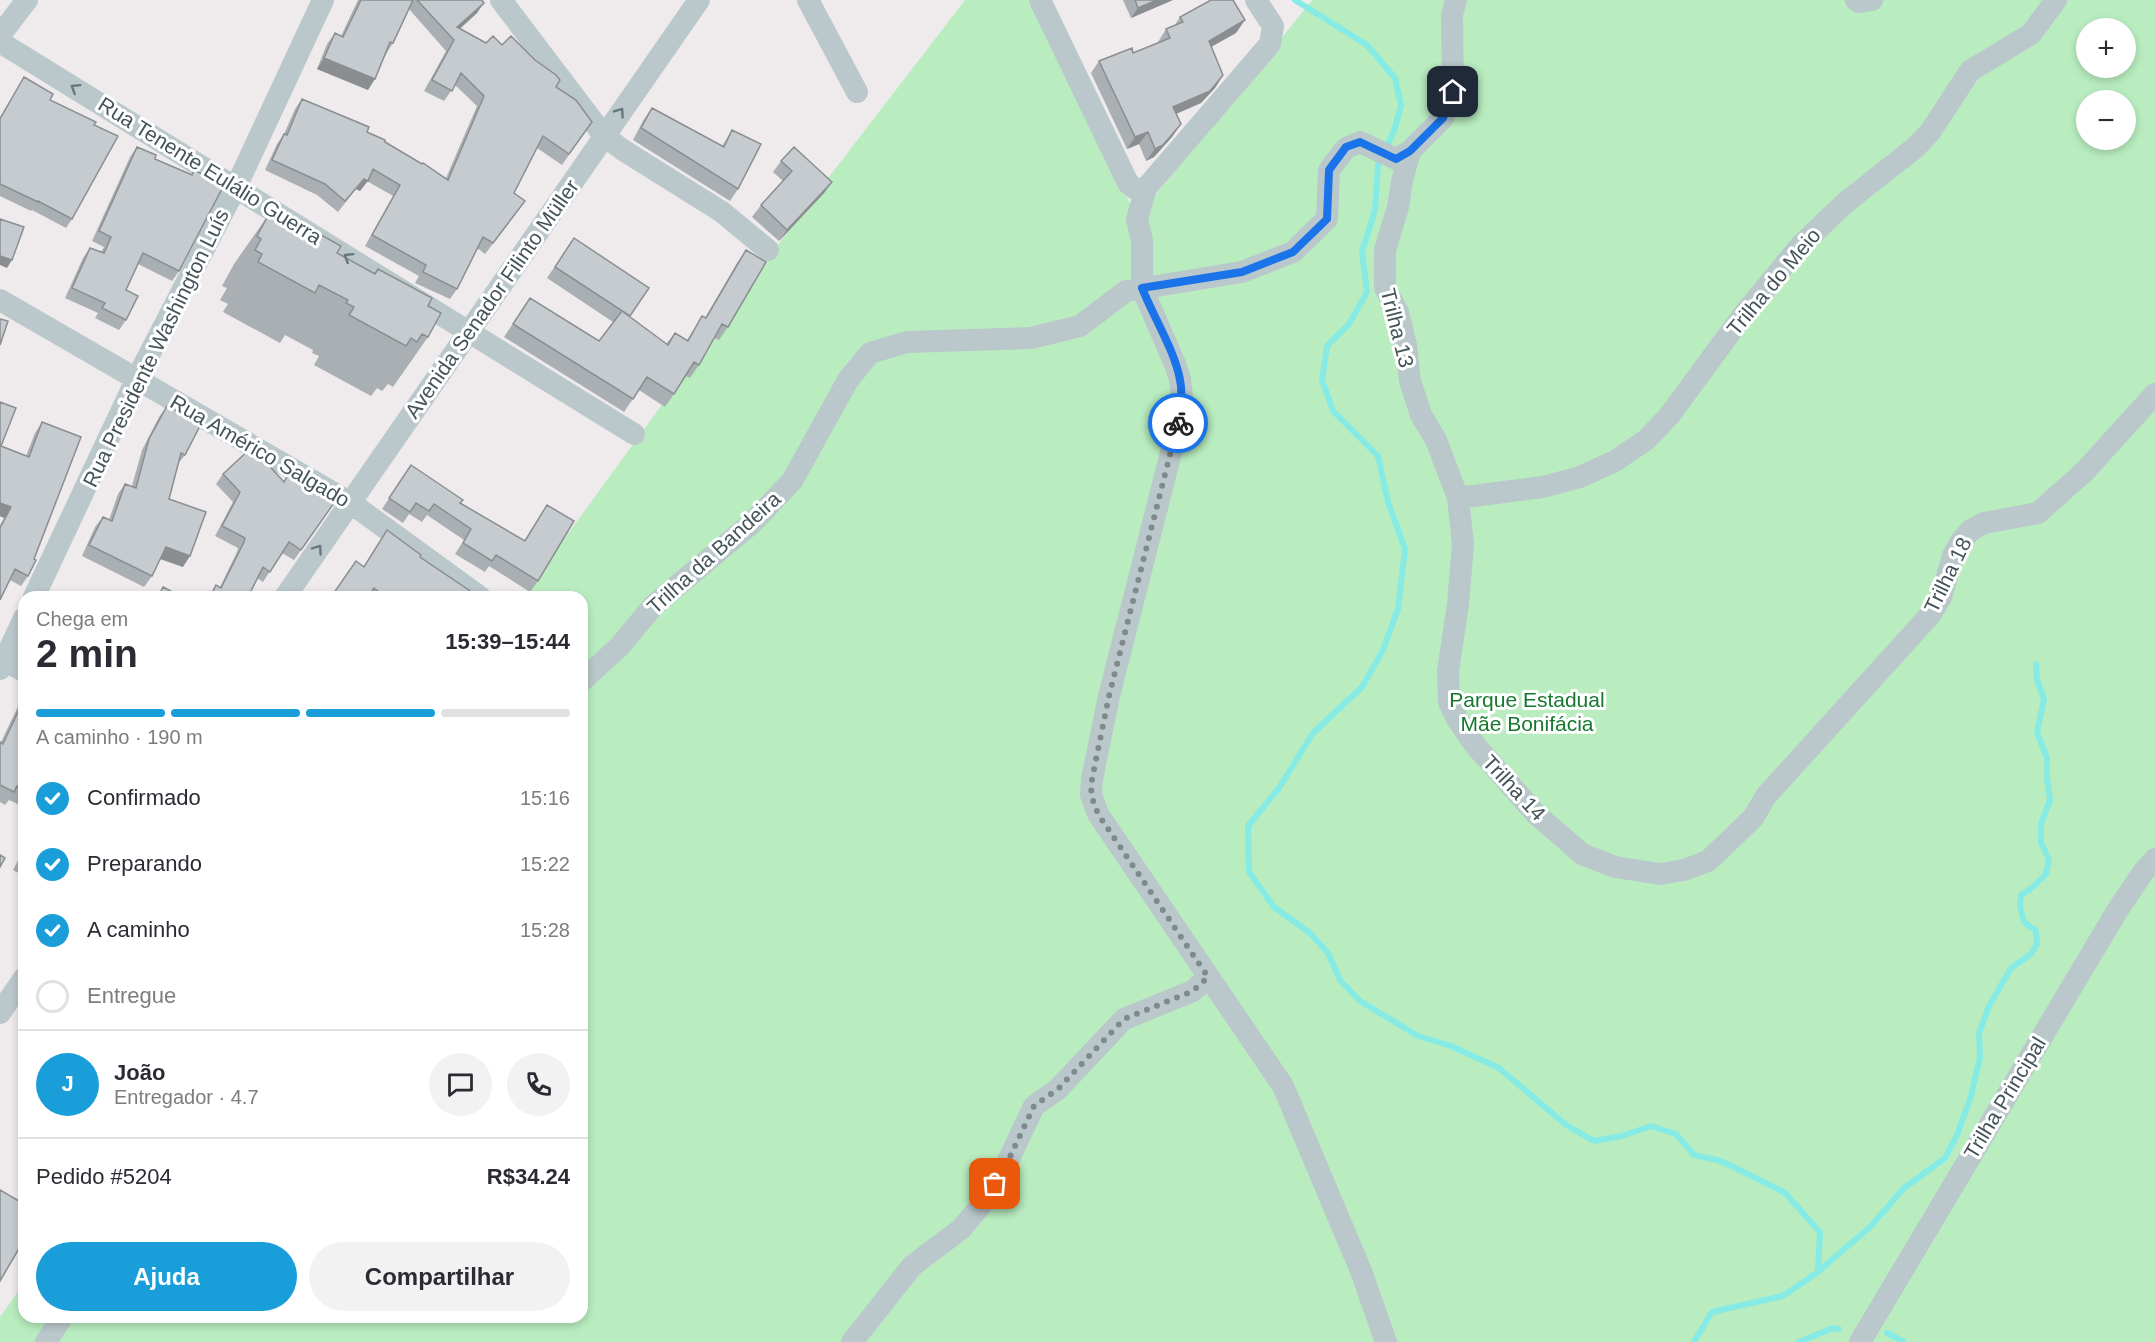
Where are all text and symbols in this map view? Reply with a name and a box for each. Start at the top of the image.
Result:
map controls [2076,18,2136,150]
button: + [2076,18,2136,78]
pin [1427,66,1478,117]
icon: home [1436,75,1469,108]
one-way arrow [71,84,81,96]
button: − [2076,90,2136,150]
street label: Rua Tenente Eulálio Guerra [94,92,326,249]
one-way arrow [613,108,624,119]
street label: Avenida Senador Filinto Müller [400,175,583,422]
street label: Rua Presidente Washington Luís [78,205,233,490]
street label: Trilha do Meio [1722,224,1825,340]
one-way arrow [344,253,355,264]
street label: Trilha 13 [1377,286,1418,370]
street label: Rua Américo Salgado [167,390,354,511]
courier [1148,393,1208,453]
icon: bike [1162,407,1195,440]
street label: Trilha da Bandeira [642,487,785,618]
street label: Trilha 18 [1919,533,1976,616]
one-way arrow [311,545,322,556]
text: Chega em [36,608,128,630]
text: 15:39–15:44 [445,629,570,654]
text: 2 min [36,632,138,675]
park label: Parque Estadual Mãe Bonifácia [1449,688,1605,735]
text: A caminho · 190 m [36,726,203,748]
street label: Trilha 14 [1478,750,1551,825]
icon: check [36,782,69,815]
text: Confirmado [87,785,201,810]
text: 15:16 [520,787,570,809]
icon: check [36,848,69,881]
text: Preparando [87,851,202,876]
text: 15:22 [520,853,570,875]
icon: check [36,914,69,947]
text: A caminho [87,917,190,942]
text: 15:28 [520,919,570,941]
text: Entregue [87,983,176,1008]
street label: Trilha Principal [1959,1033,2050,1163]
button: chat [429,1053,492,1116]
button: phone [507,1053,570,1116]
text: João [114,1060,165,1085]
text: J [61,1071,74,1096]
text: Entregador · 4.7 [114,1086,259,1108]
pin [969,1158,1020,1209]
text: Pedido #5204 [36,1164,172,1189]
text: R$34.24 [487,1164,570,1189]
icon: bag [978,1167,1011,1200]
button: Ajuda [36,1242,297,1311]
button: Compartilhar [309,1242,570,1311]

